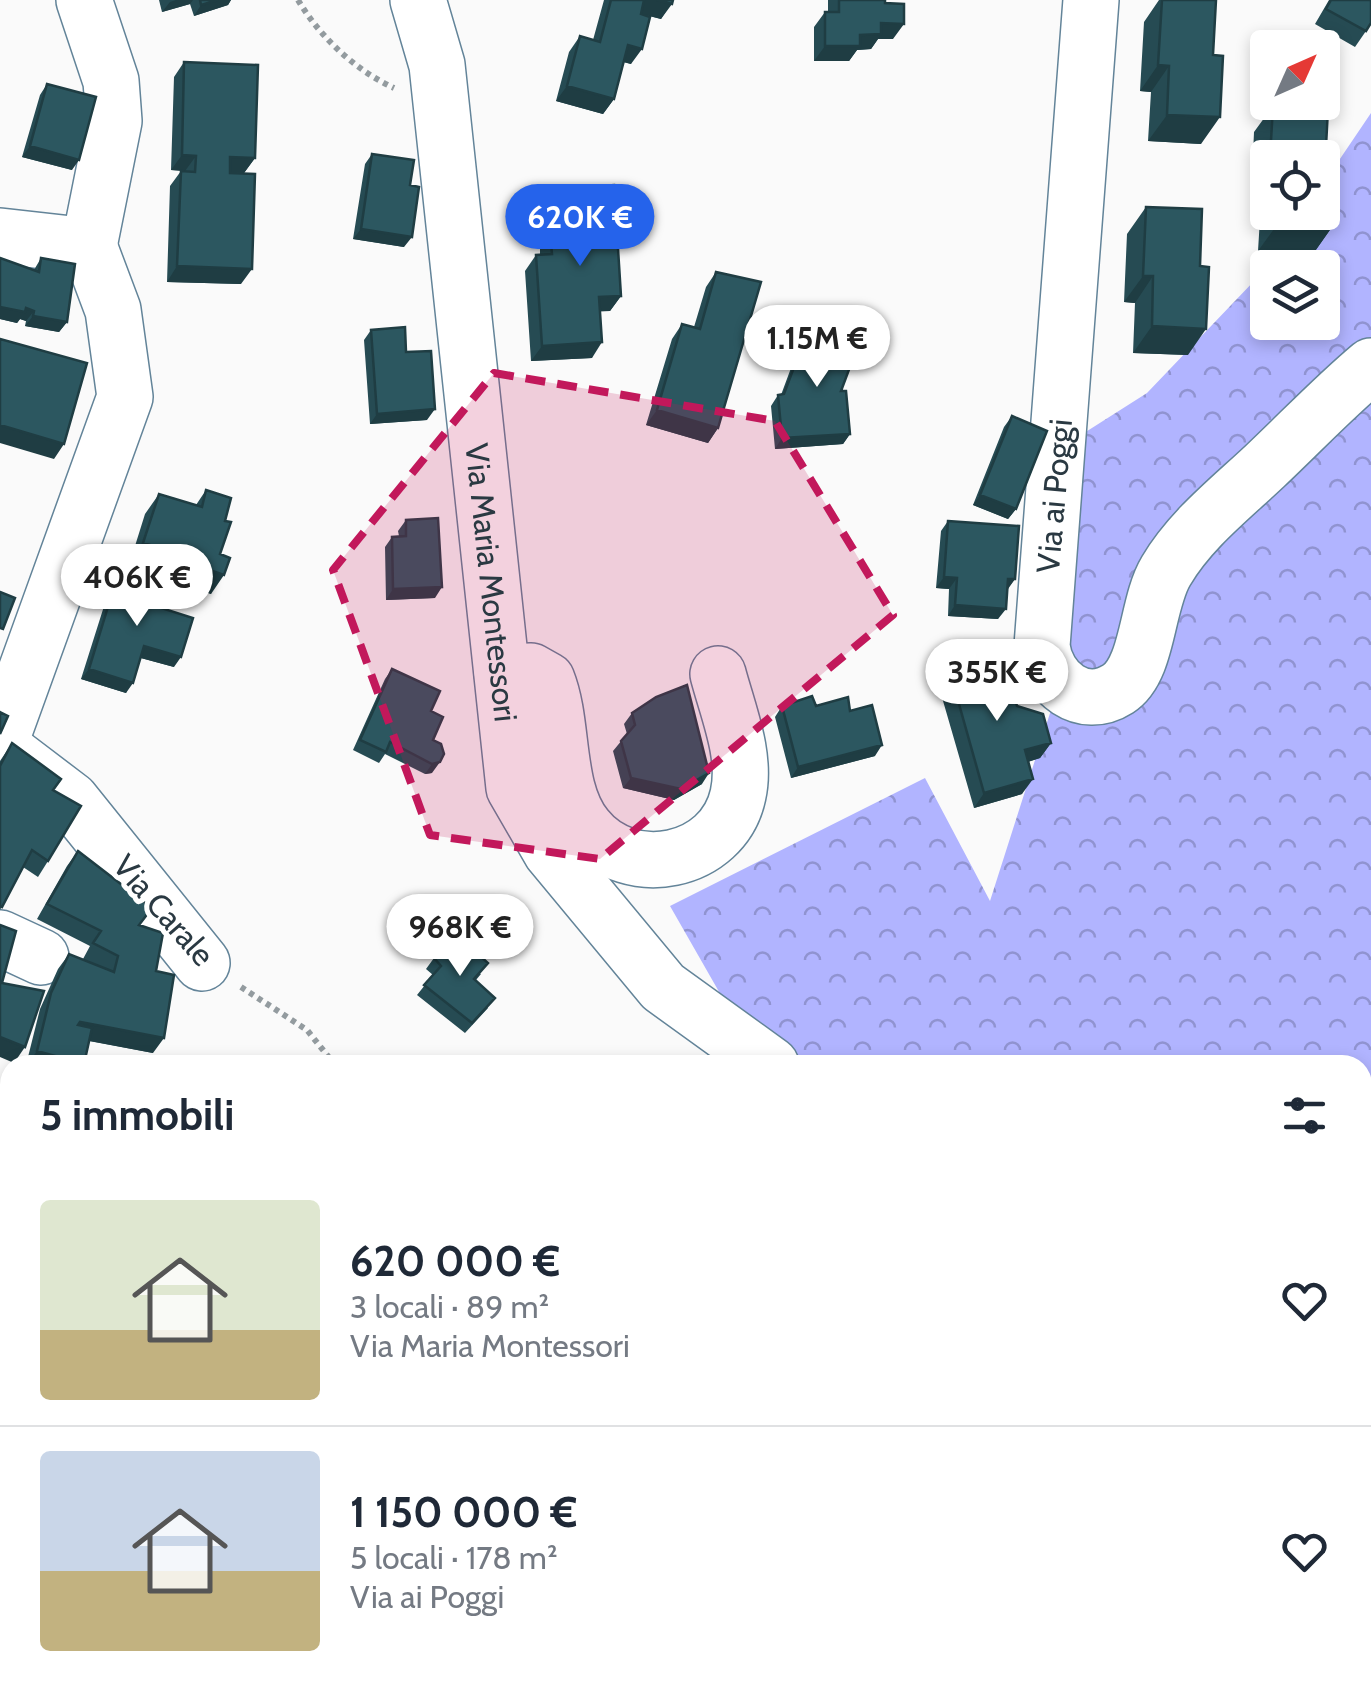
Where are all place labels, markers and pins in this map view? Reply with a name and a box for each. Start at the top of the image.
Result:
pin: 620K € [499,184,661,269]
pin: 1.15M € [725,305,909,390]
pin: 406K € [56,544,218,629]
pin: 355K € [916,639,1078,724]
pin: 968K € [379,894,541,979]

